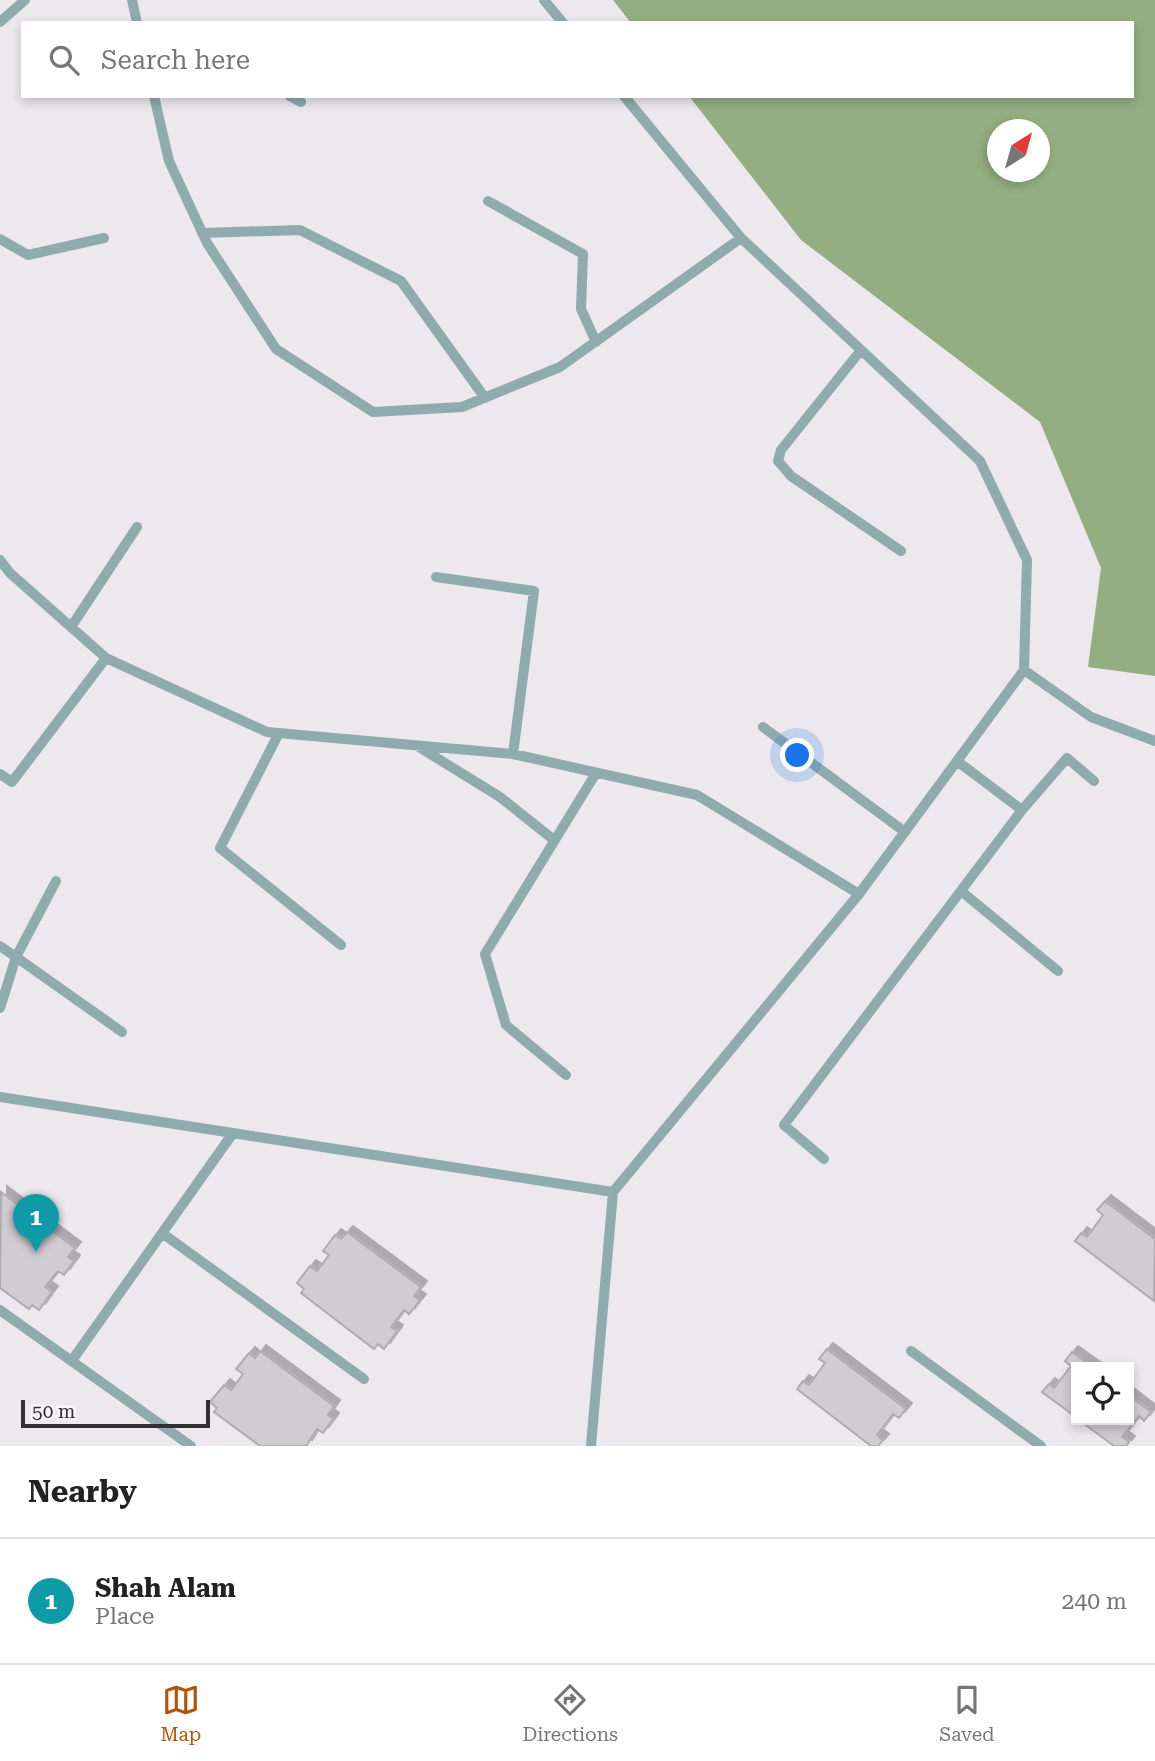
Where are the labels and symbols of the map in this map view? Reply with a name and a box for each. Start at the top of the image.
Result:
north arrow [987,119,1050,182]
your location [780,738,814,772]
pin: 1 [13,1194,59,1252]
scale bar [21,1397,210,1429]

